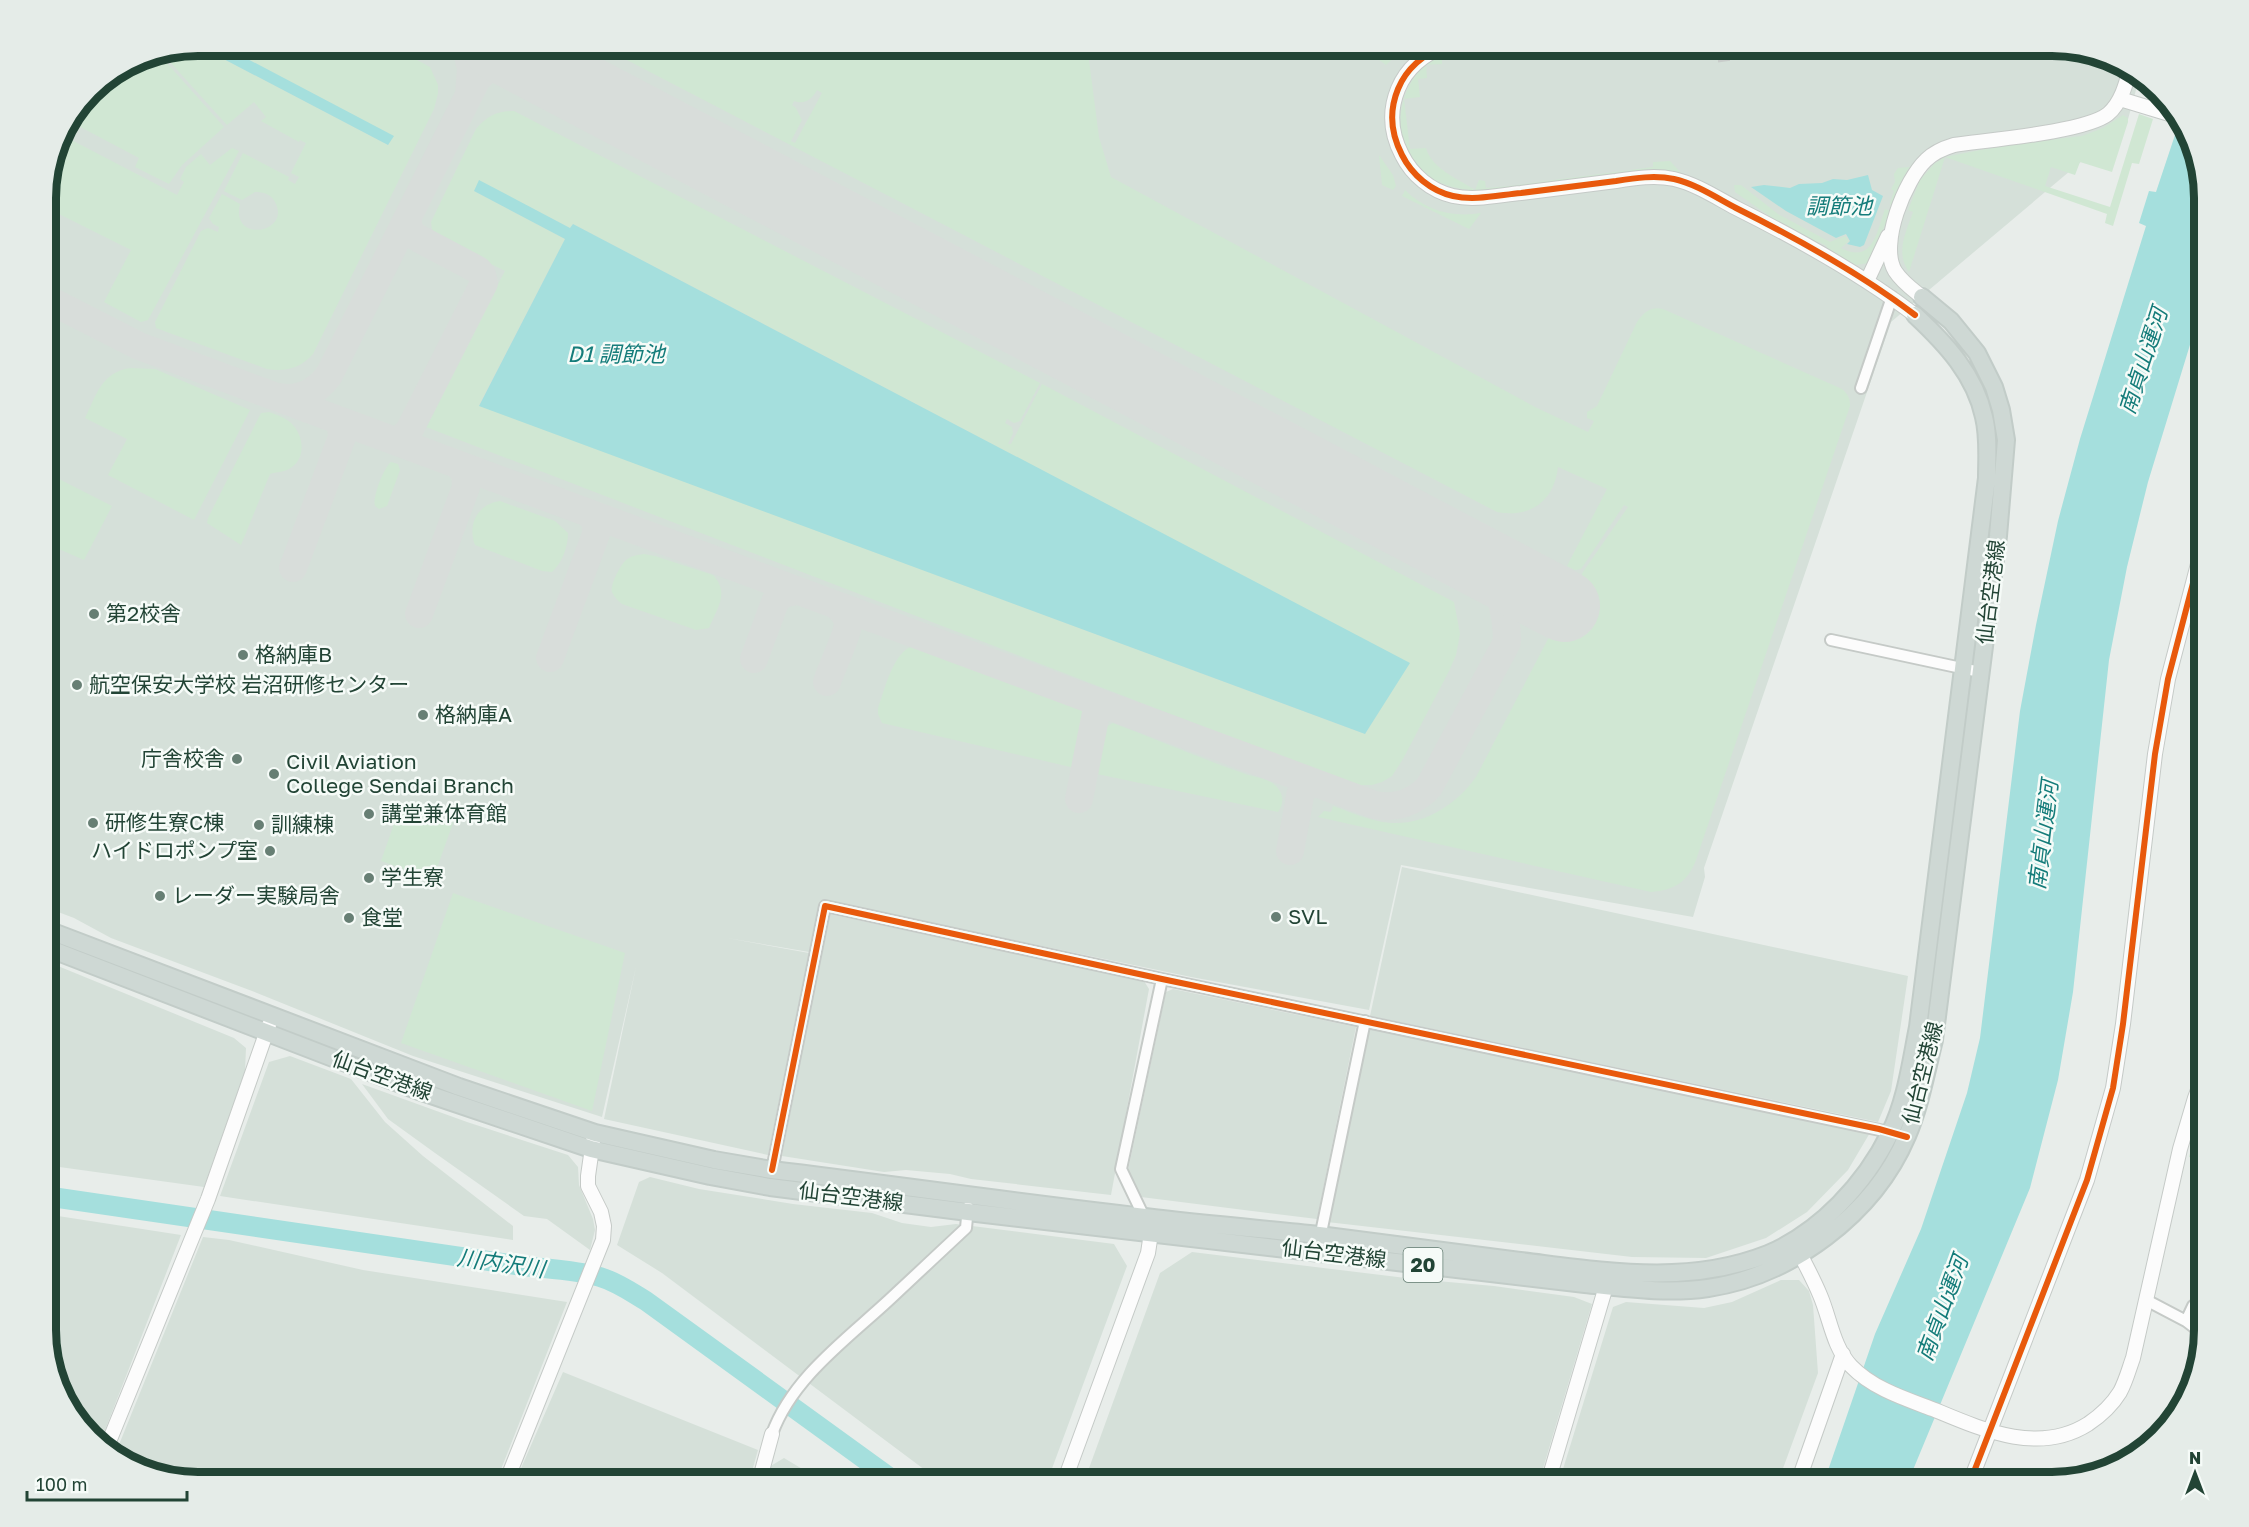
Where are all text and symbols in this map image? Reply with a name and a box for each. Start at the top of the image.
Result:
water label: 調節池 [1806,192,1874,219]
water label: 南貞山運河 [2113,301,2174,417]
water label: D1 調節池 [567,340,667,367]
street label: 仙台空港線 [1971,538,2009,646]
place label: 第2校舎 [106,600,181,626]
marker: 第2校舎 [87,607,101,621]
place label: 格納庫B [255,641,332,667]
marker: 格納庫B [236,648,250,662]
place label: 航空保安大学校 岩沼研修センター [89,671,409,697]
marker: 航空保安大学校 岩沼研修センター [70,678,84,692]
place label: 格納庫A [435,701,512,727]
marker: 格納庫A [416,708,430,722]
place label: 庁舎校舎 [141,745,225,771]
place label: Civil Aviation College Sendai Branch [286,748,514,798]
marker: 庁舎校舎 [230,752,244,766]
marker: Civil Aviation College Sendai Branch [267,767,281,781]
water label: 南貞山運河 [2022,775,2063,891]
place label: 講堂兼体育館 [381,800,507,826]
marker: 講堂兼体育館 [362,807,376,821]
place label: 研修生寮C棟 [105,809,224,835]
place label: 訓練棟 [271,811,334,837]
marker: 研修生寮C棟 [86,816,100,830]
marker: 訓練棟 [252,818,266,832]
place label: ハイドロポンプ室 [91,837,258,863]
marker: ハイドロポンプ室 [263,844,277,858]
place label: 学生寮 [381,864,444,890]
marker: 学生寮 [362,871,376,885]
place label: レーダー実験局舎 [172,882,340,908]
marker: レーダー実験局舎 [153,889,167,903]
place label: SVL [1288,903,1327,929]
place label: 食堂 [361,904,403,930]
marker: SVL [1269,910,1283,924]
marker: 食堂 [342,911,356,925]
street label: 仙台空港線 [1897,1019,1947,1127]
street label: 仙台空港線 [329,1045,436,1105]
street label: 仙台空港線 [797,1177,905,1215]
street label: 仙台空港線 [1280,1234,1388,1272]
water label: 川内沢川 [456,1243,548,1282]
road number: 20 [1404,1248,1442,1282]
water label: 南貞山運河 [1910,1248,1974,1364]
north arrow [2165,1443,2225,1503]
text: N [2189,1448,2201,1468]
scale bar [27,1464,188,1502]
text: 100 m [36,1473,87,1495]

